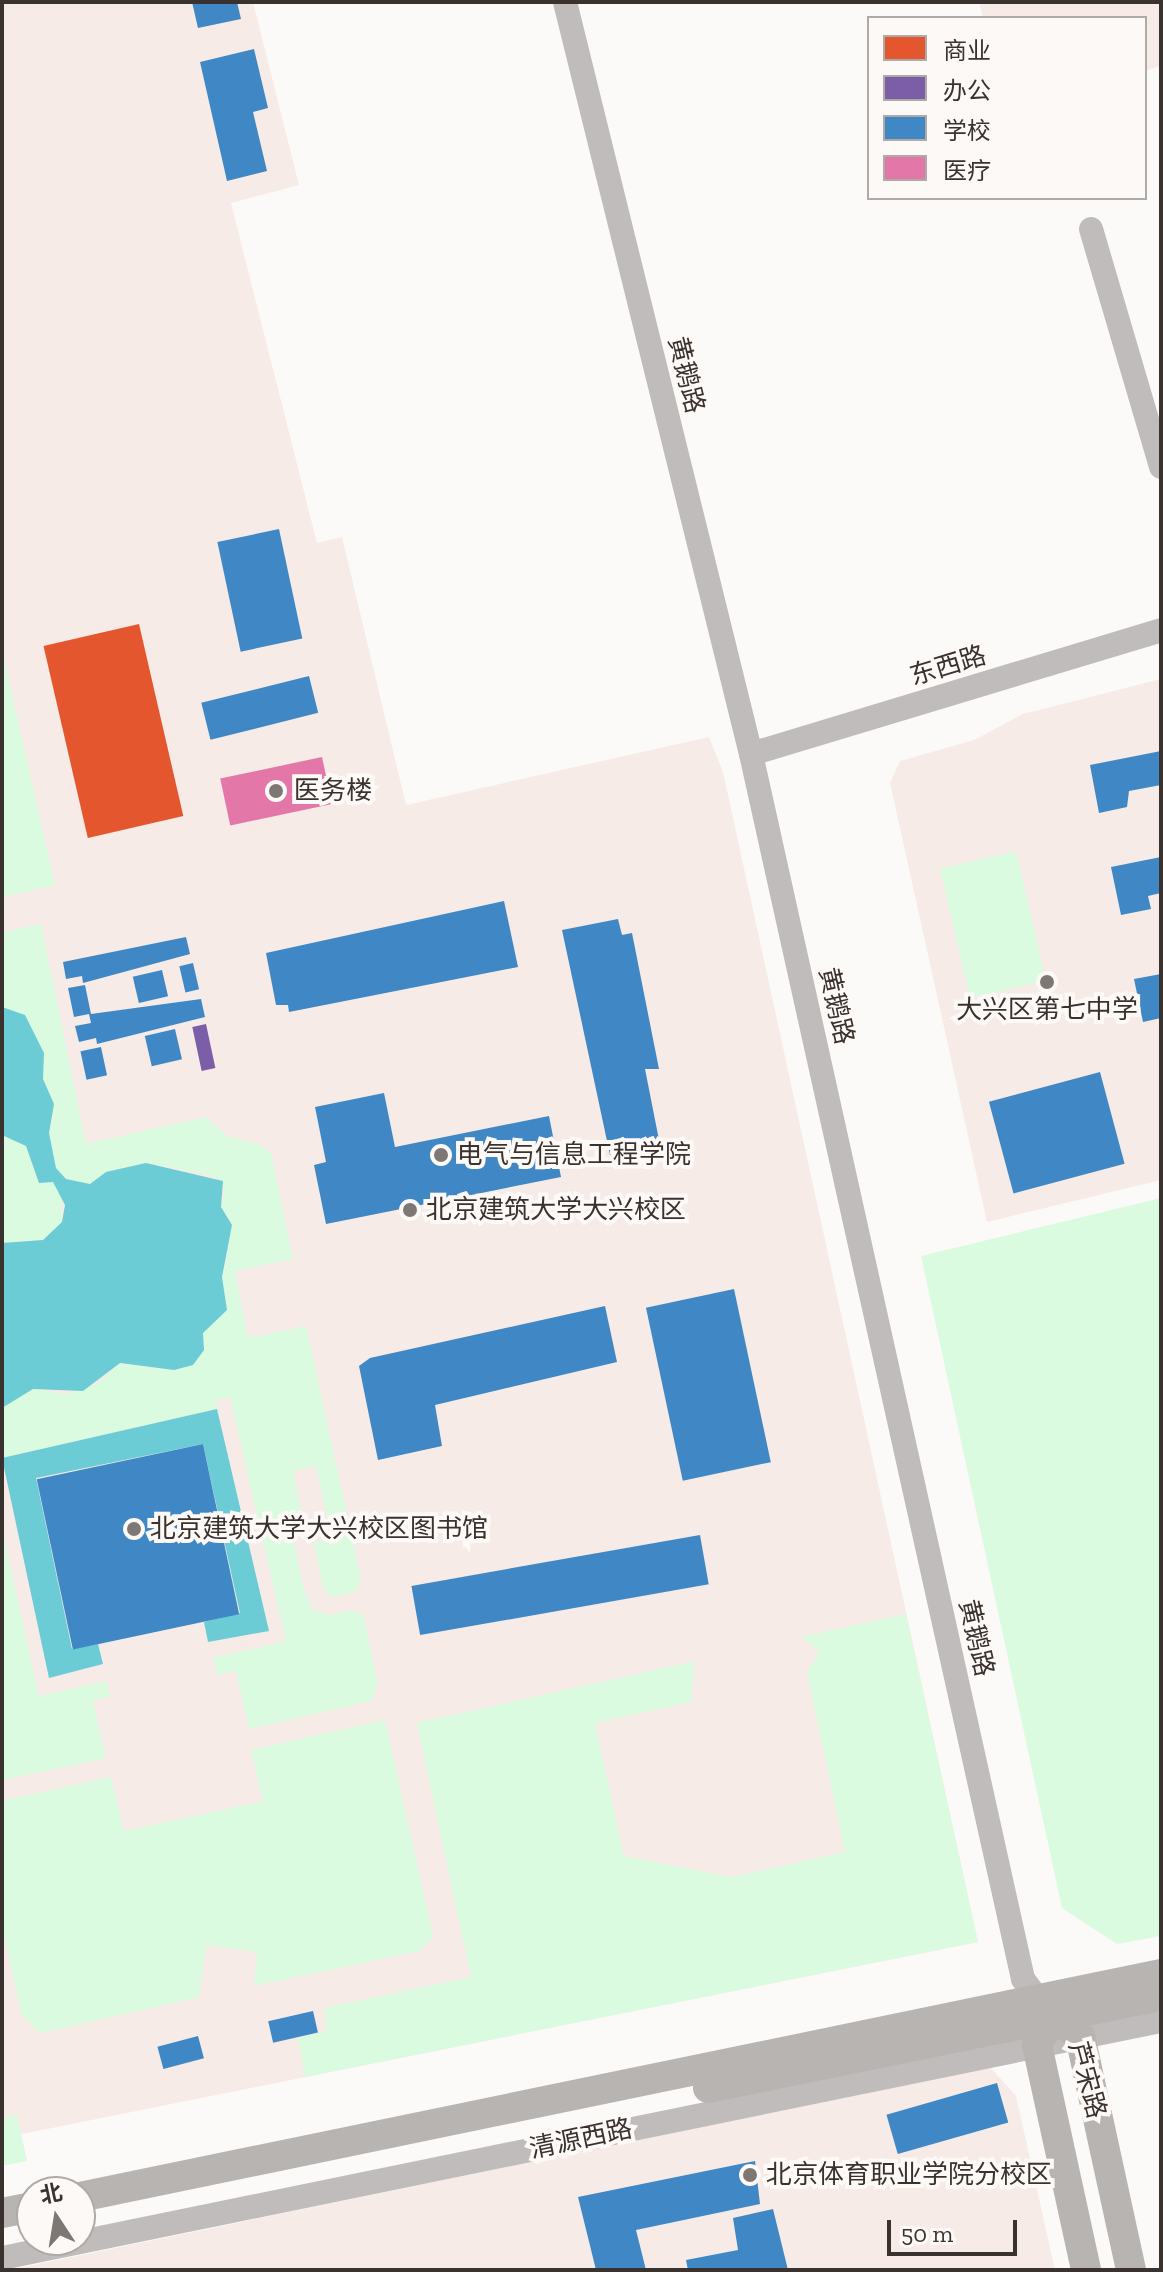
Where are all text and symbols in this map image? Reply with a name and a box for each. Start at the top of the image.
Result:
legend [867,16,1147,200]
text: 商业 [943,36,991,65]
text: 办公 [943,76,991,105]
text: 学校 [943,116,991,145]
text: 医疗 [943,156,991,185]
street label: 黄鹅路 [661,333,711,417]
street label: 东西路 [906,640,990,692]
place label: 医务楼 [294,775,372,807]
marker: 医务楼 [265,780,287,802]
street label: 黄鹅路 [812,964,860,1048]
marker: 大兴区第七中学 [1038,973,1056,991]
place label: 大兴区第七中学 [956,994,1138,1026]
place label: 电气与信息工程学院 [457,1139,691,1171]
marker: 电气与信息工程学院 [432,1146,450,1164]
place label: 北京建筑大学大兴校区 [426,1194,686,1226]
marker: 北京建筑大学大兴校区 [401,1201,419,1219]
place label: 北京建筑大学大兴校区图书馆 [150,1513,488,1545]
marker: 北京建筑大学大兴校区图书馆 [125,1520,143,1538]
street label: 黄鹅路 [952,1596,1000,1680]
street label: 芦宋路 [1062,2038,1112,2122]
street label: 清源西路 [527,2113,635,2165]
place label: 北京体育职业学院分校区 [766,2159,1052,2191]
marker: 北京体育职业学院分校区 [741,2166,759,2184]
north arrow [16,2176,96,2256]
text: 北 [38,2178,65,2209]
scale bar [891,2204,1021,2254]
text: 50 m [901,2219,953,2248]

